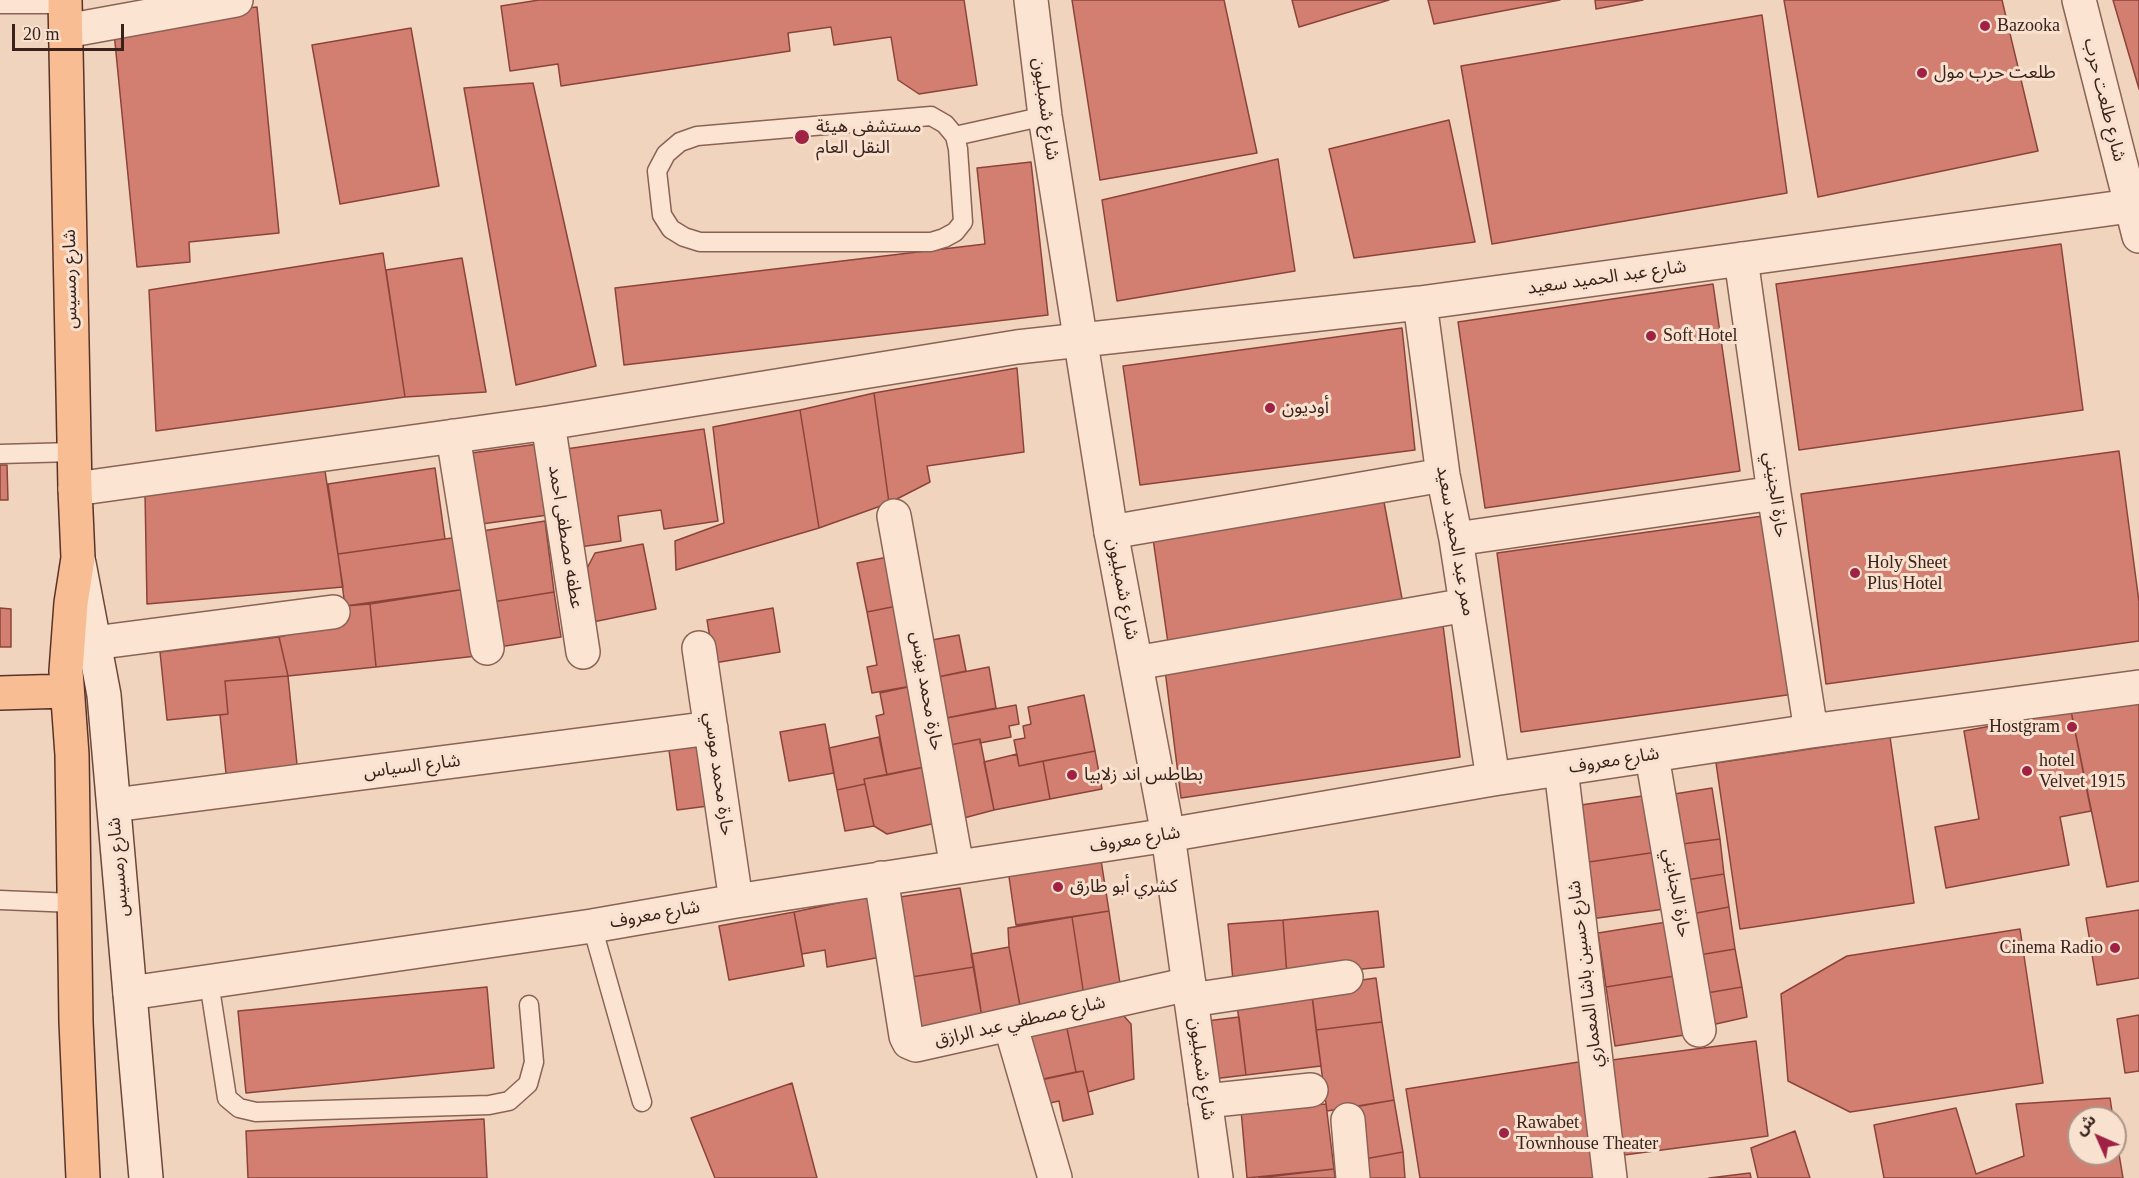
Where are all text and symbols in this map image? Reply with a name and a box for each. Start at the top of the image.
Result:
scale bar [15,12,128,50]
place label: Bazooka [1997,15,2060,37]
marker: Bazooka [1978,19,1992,33]
text: 20 m [23,24,60,44]
street label: شارع طلعت حرب [2078,36,2130,164]
street label: شارع شمبليون [1027,56,1063,162]
place label: طلعت حرب مول [1934,62,2056,84]
marker: طلعت حرب مول [1915,66,1929,80]
place label: مستشفى هيئة النقل العام [816,116,921,158]
marker: مستشفى هيئة النقل العام [793,128,811,146]
street label: شارع رمسيس [59,229,83,329]
street label: شارع عبد الحميد سعيد [1526,256,1688,300]
place label: Soft Hotel [1663,325,1737,347]
marker: Soft Hotel [1644,329,1658,343]
place label: أوديون [1282,397,1329,419]
marker: أوديون [1263,401,1277,415]
street label: حارة الجنيني [1758,451,1792,539]
street label: عطفه مصطفى احمد [543,464,587,610]
street label: ممر عبد الحميد سعيد [1431,464,1479,618]
street label: شارع شمبليون [1102,536,1142,642]
place label: Holy Sheet Plus Hotel [1867,552,1947,594]
marker: Holy Sheet Plus Hotel [1848,566,1862,580]
street label: حارة محمد يونس [905,630,947,752]
street label: حارة محمد موسي [699,711,737,837]
place label: Hostgram [1989,716,2060,738]
marker: Hostgram [2065,720,2079,734]
street label: شارع معروف [1567,743,1661,779]
street label: شارع السياس [362,750,462,784]
place label: hotel Velvet 1915 [2039,750,2125,792]
place label: بطاطس اند زلابيا [1084,764,1203,786]
marker: hotel Velvet 1915 [2020,764,2034,778]
marker: بطاطس اند زلابيا [1065,768,1079,782]
street label: شارع رمسيس [104,816,134,918]
street label: شارع معروف [1088,822,1182,858]
street label: حارة الجنايني [1658,847,1694,939]
place label: كشري أبو طارق [1070,876,1178,898]
street label: شارع حسين باشا المعماري [1564,879,1608,1069]
marker: كشري أبو طارق [1051,880,1065,894]
street label: شارع معروف [608,896,702,934]
place label: Cinema Radio [2000,937,2103,959]
marker: Cinema Radio [2108,941,2122,955]
street label: شارع مصطفي عبد الرازق [932,992,1108,1052]
street label: شارع شمبليون [1183,1016,1219,1122]
north arrow [2067,1106,2127,1166]
text: ش [2072,1111,2099,1138]
place label: Rawabet Townhouse Theater [1516,1112,1658,1154]
marker: Rawabet Townhouse Theater [1497,1126,1511,1140]

